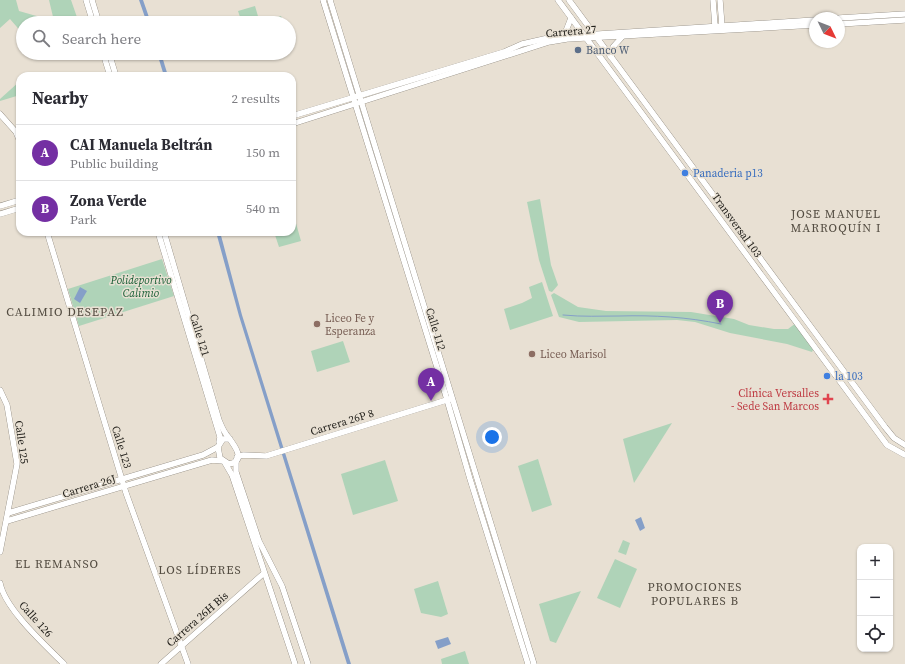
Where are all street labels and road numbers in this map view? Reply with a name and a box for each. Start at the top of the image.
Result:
street label: Carrera 27 [545,22,598,41]
street label: Transversal 103 [708,190,765,261]
street label: Calle 112 [422,306,449,353]
street label: Calle 121 [186,312,213,358]
street label: Carrera 26P 8 [309,406,376,439]
street label: Calle 125 [11,419,32,465]
street label: Calle 123 [108,424,135,471]
street label: Carrera 26J [61,471,118,502]
street label: Carrera 26H Bis [163,588,232,650]
street label: Calle 126 [15,598,56,641]

